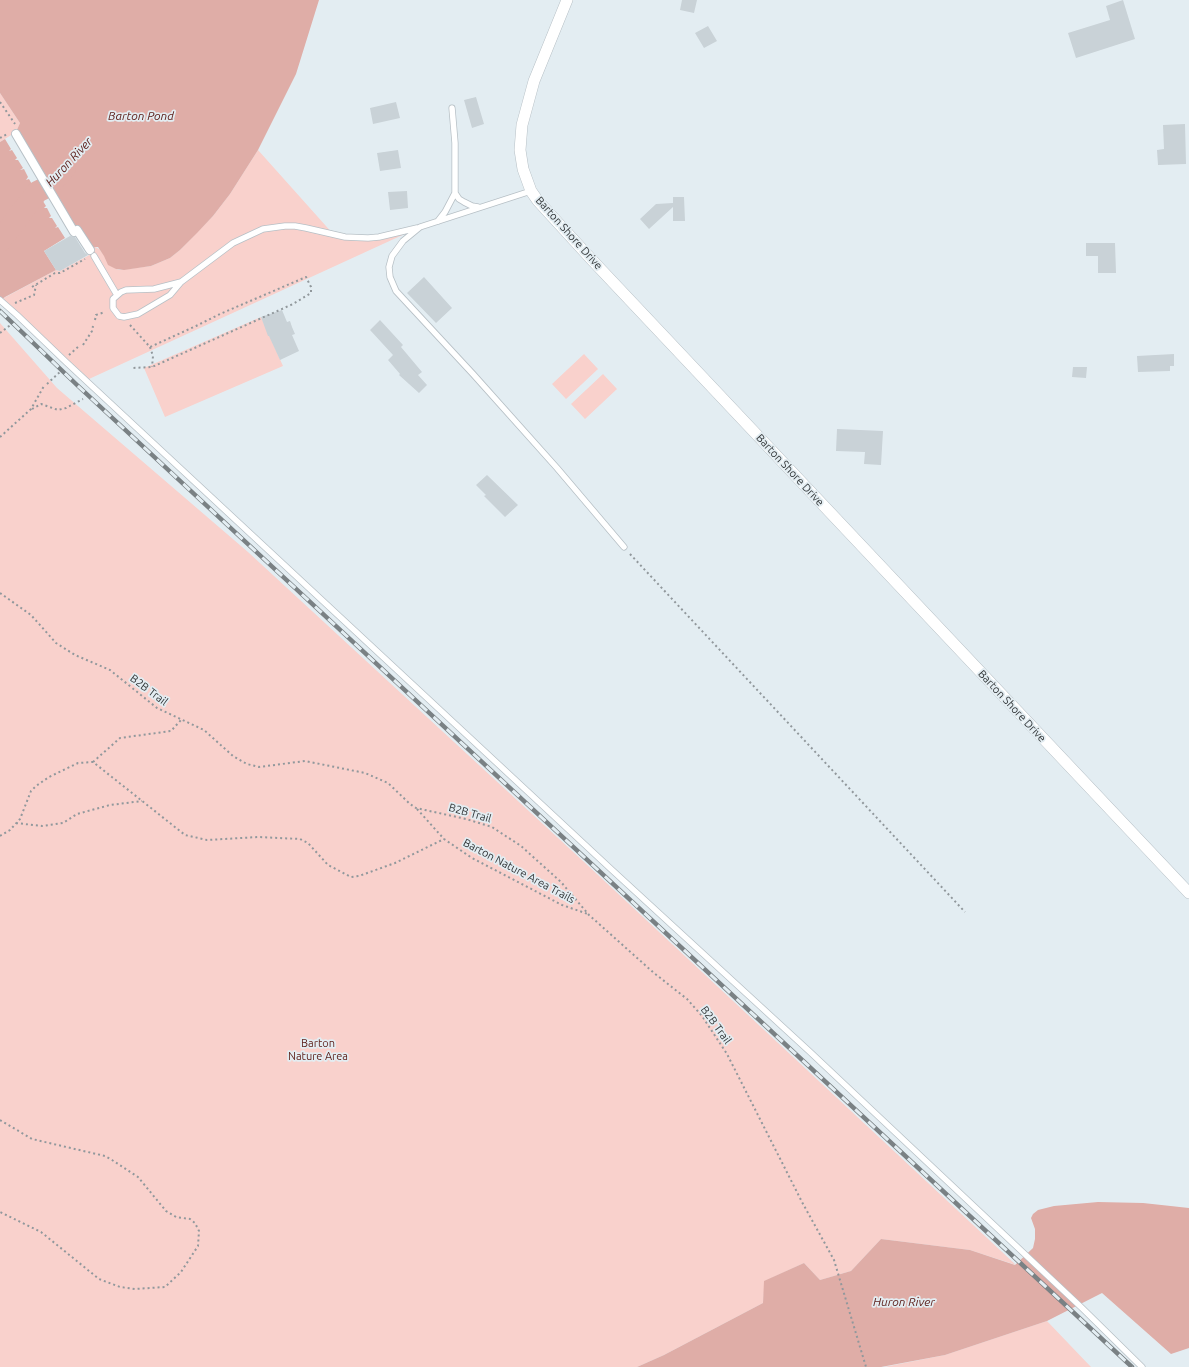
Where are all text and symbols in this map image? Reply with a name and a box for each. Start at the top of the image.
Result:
water label: Barton Pond [108,109,174,123]
water label: Huron River [43,135,95,189]
street label: Barton Shore Drive [533,194,605,272]
street label: Barton Shore Drive [753,431,827,509]
street label: Barton Shore Drive [975,667,1049,745]
street label: B2B Trail [128,672,170,708]
street label: B2B Trail [447,801,493,825]
street label: Barton Nature Area Trails [461,836,577,906]
street label: B2B Trail [698,1003,734,1047]
park label: Barton Nature Area [288,1036,348,1062]
water label: Huron River [873,1295,935,1309]

